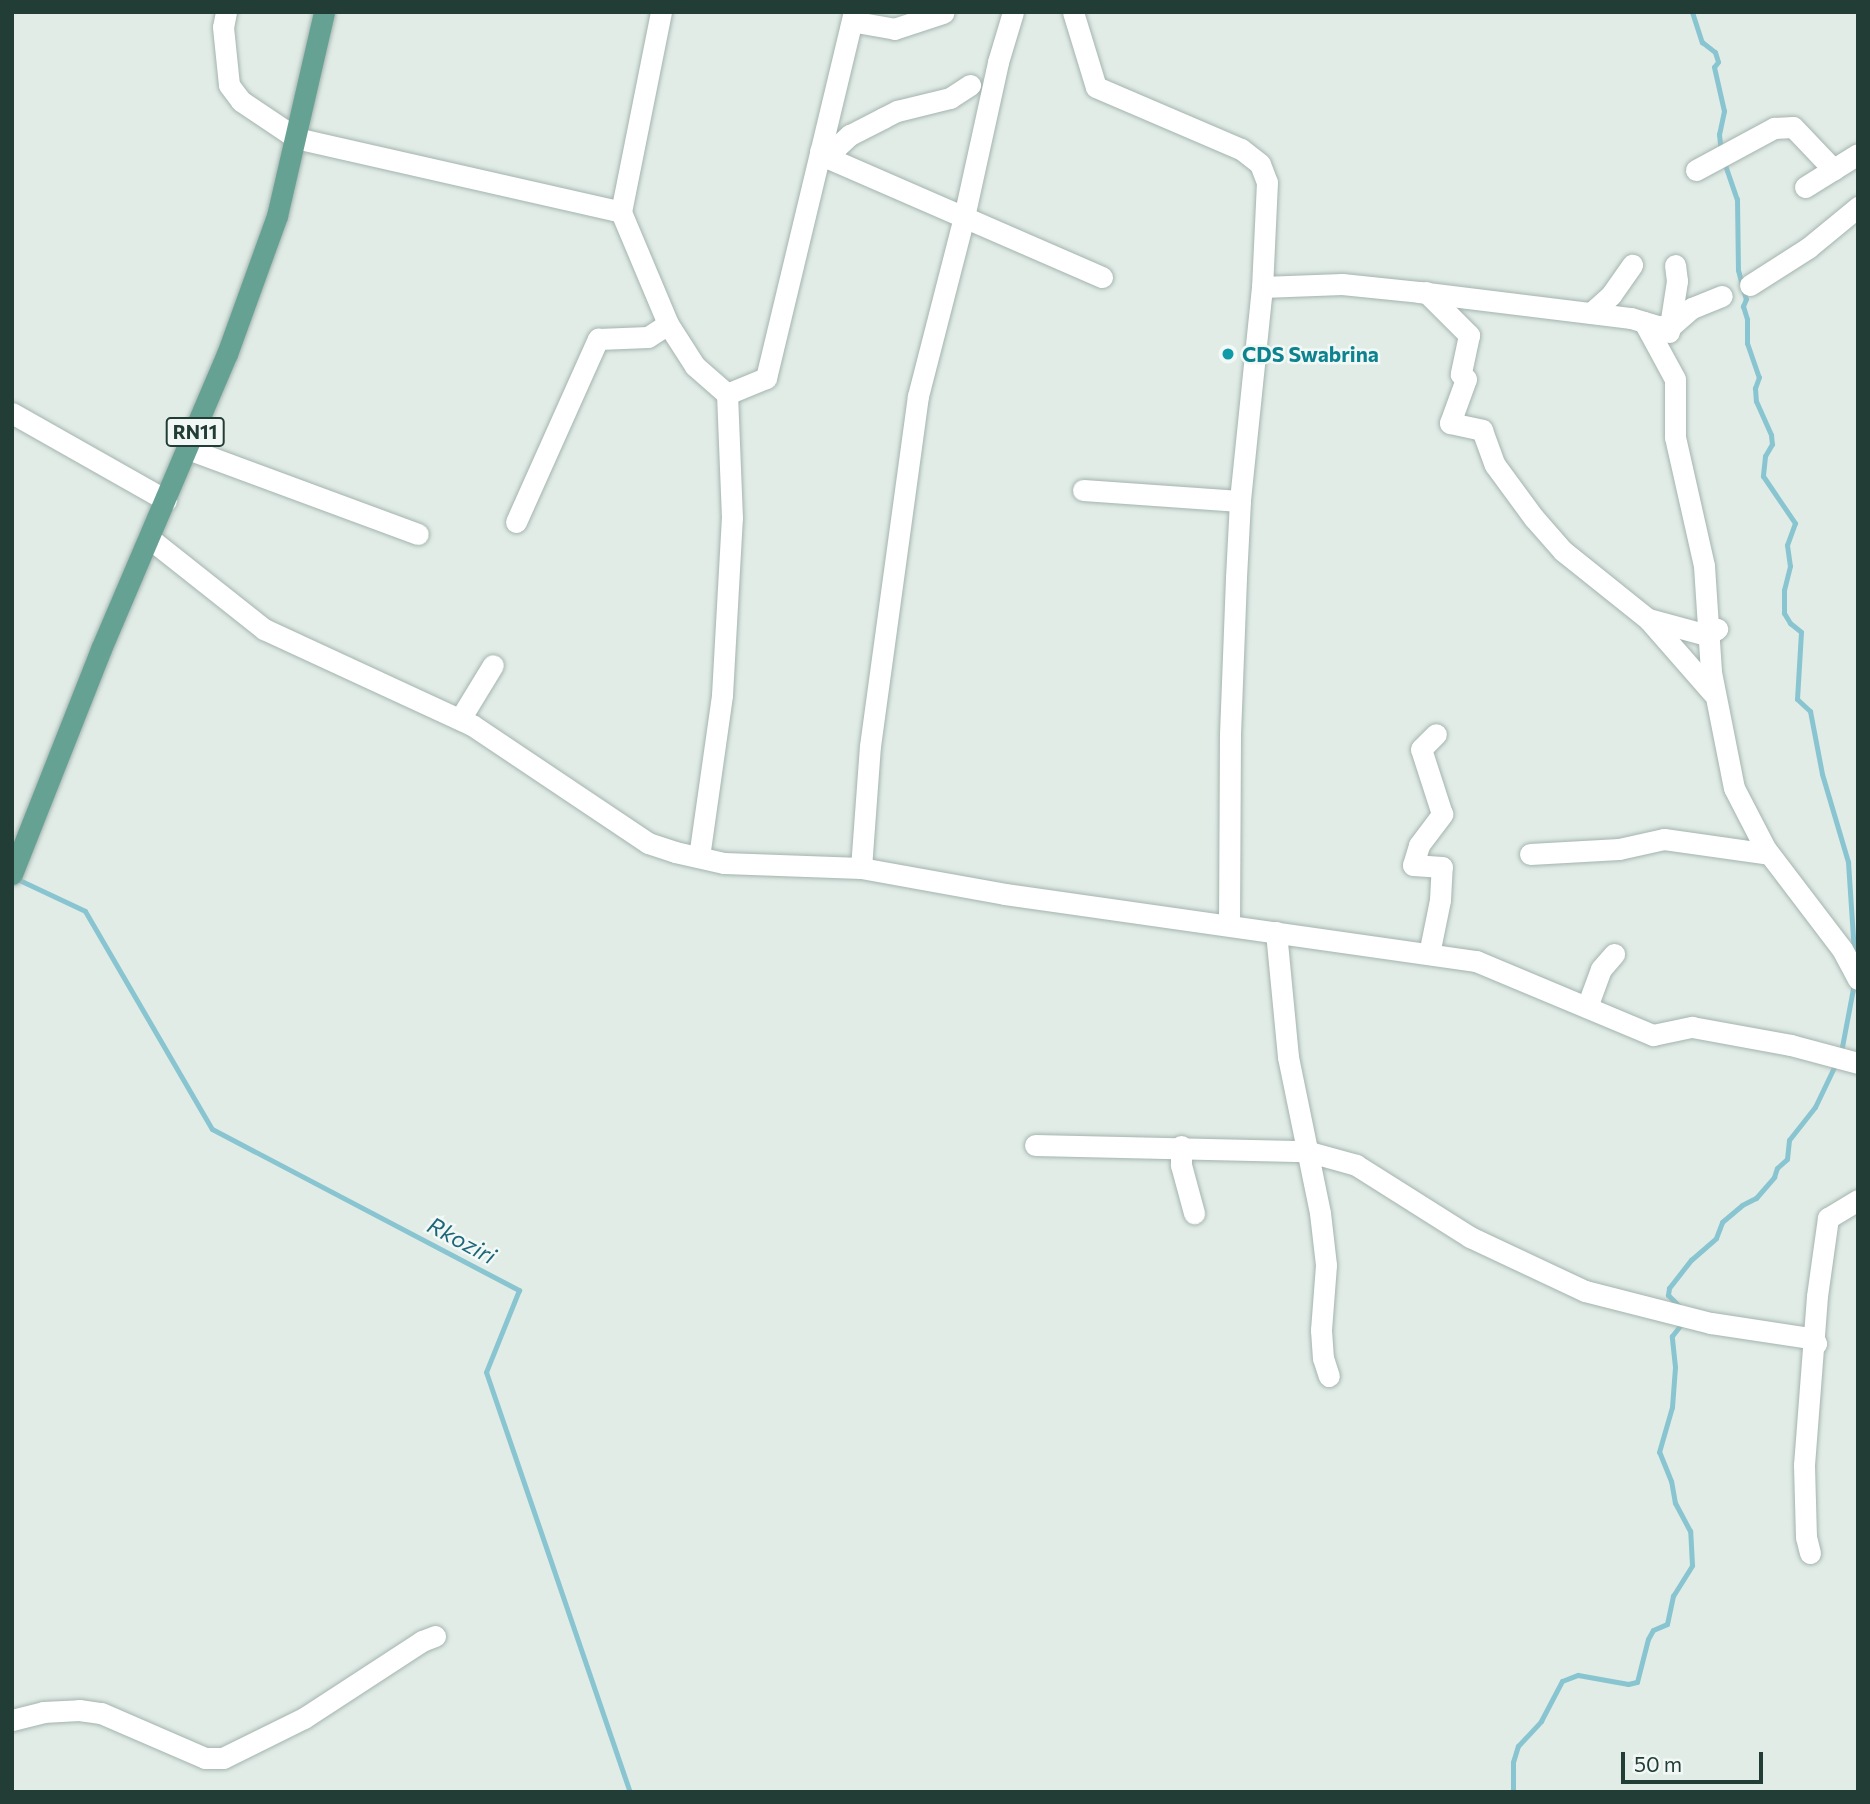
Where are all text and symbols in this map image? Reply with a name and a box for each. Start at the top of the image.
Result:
place label: CDS Swabrina [1242,341,1379,367]
marker: CDS Swabrina [1220,346,1236,362]
road number: RN11 [165,416,225,448]
water label: Rkoziri [423,1211,501,1269]
scale bar [1625,1738,1767,1782]
text: 50 m [1634,1751,1682,1776]

